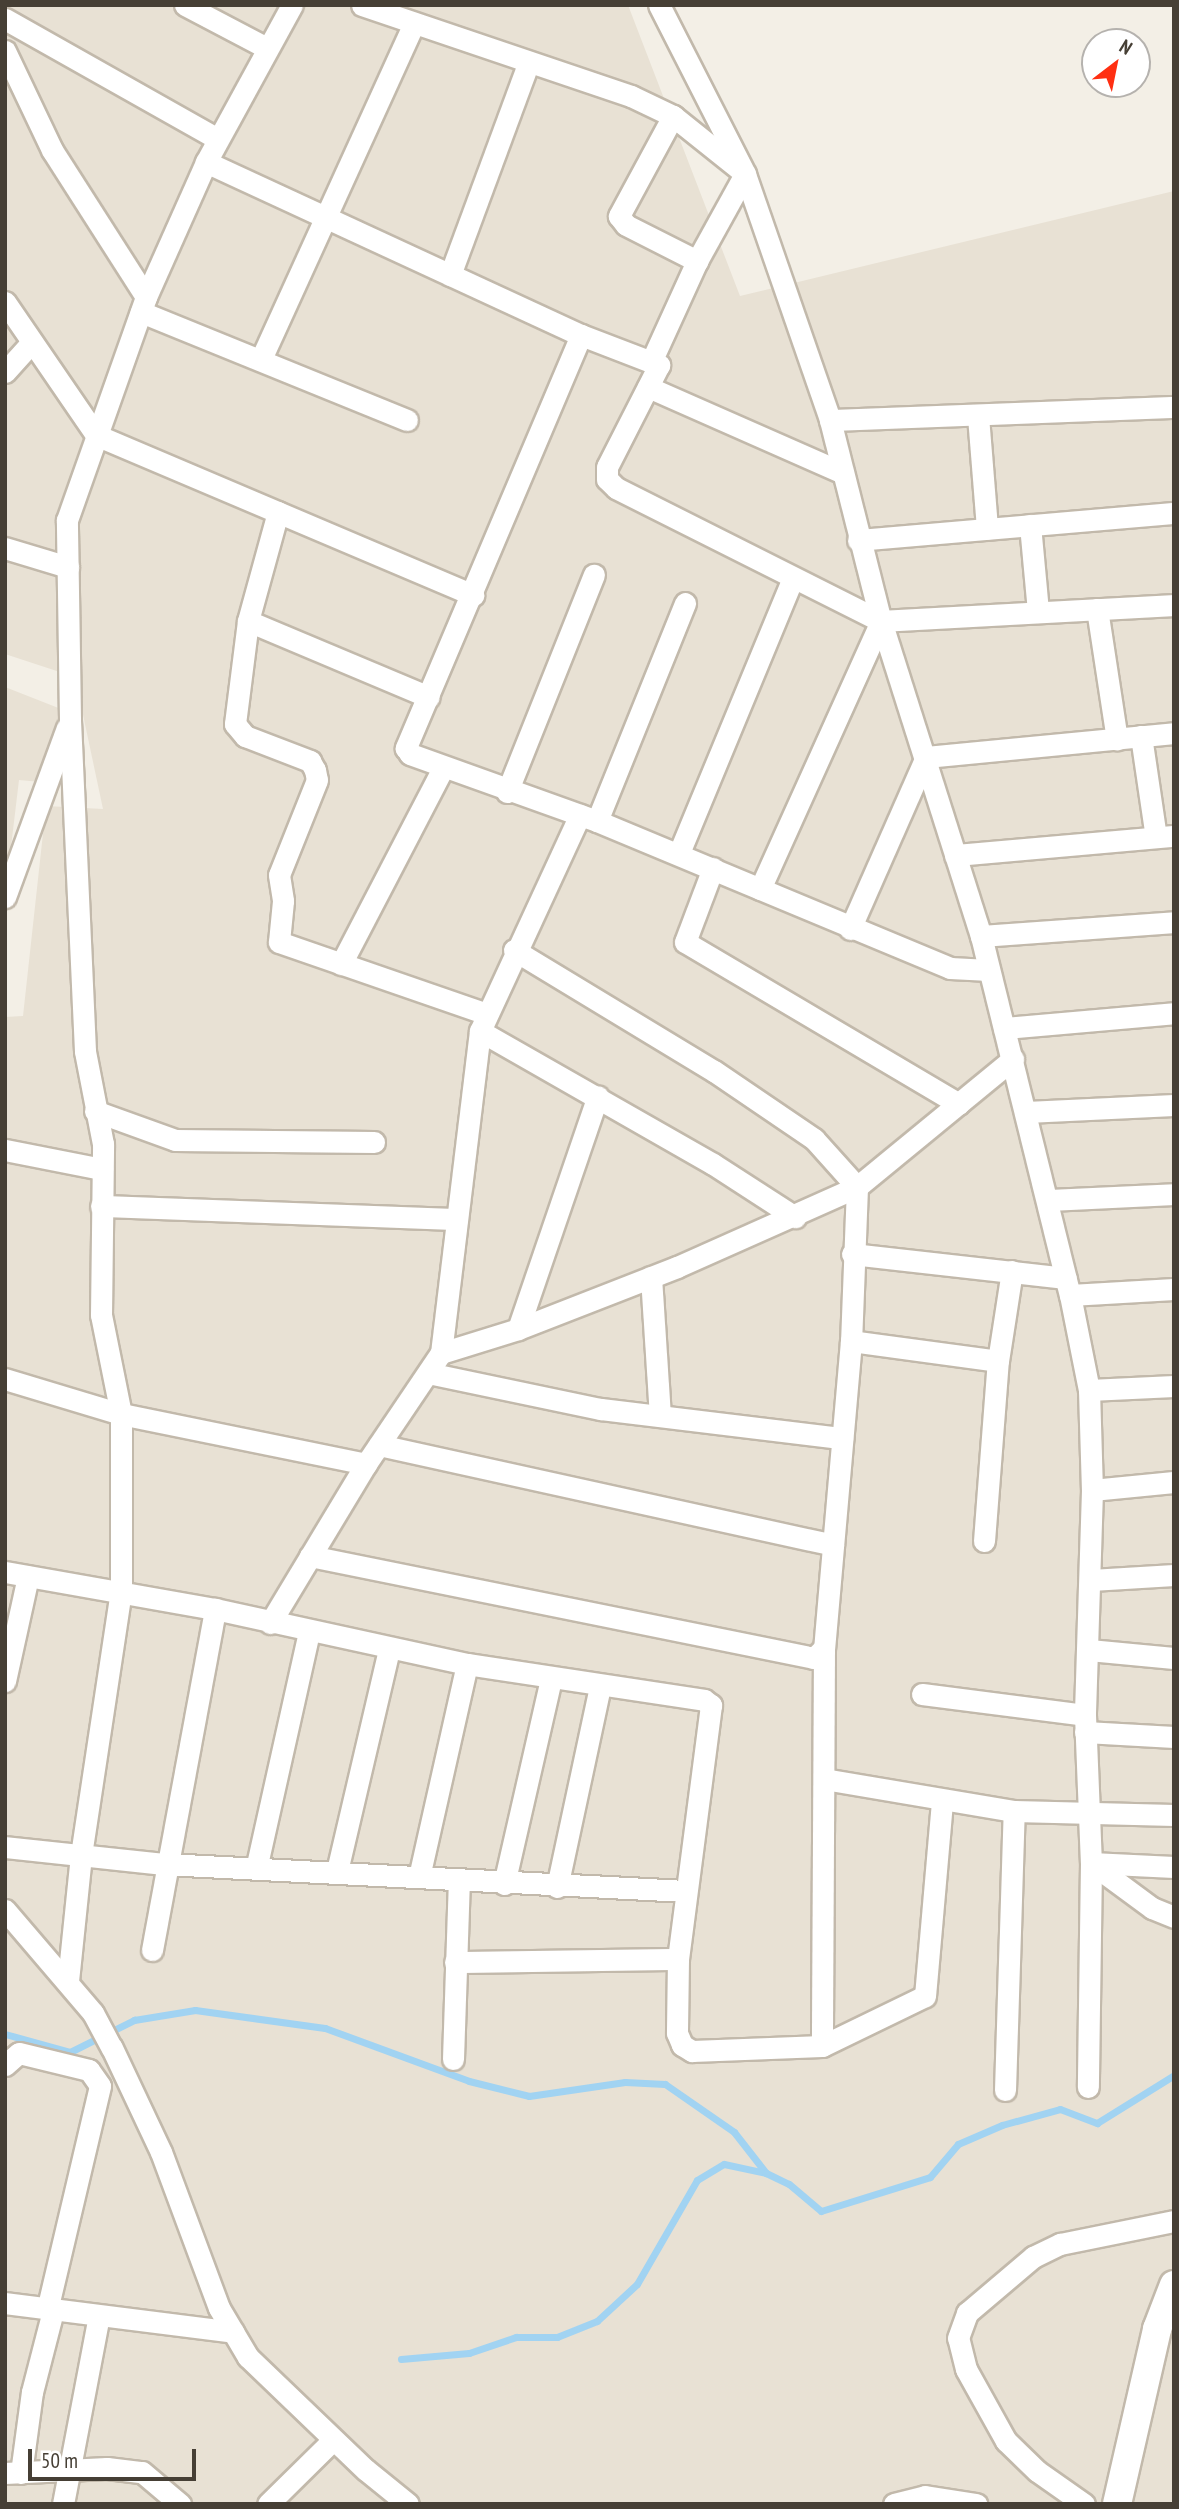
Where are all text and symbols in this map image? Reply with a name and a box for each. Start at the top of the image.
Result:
north arrow [1081,28,1151,98]
text: N [1115,34,1137,60]
scale bar [32,2436,200,2480]
text: 50 m [41,2447,78,2474]

